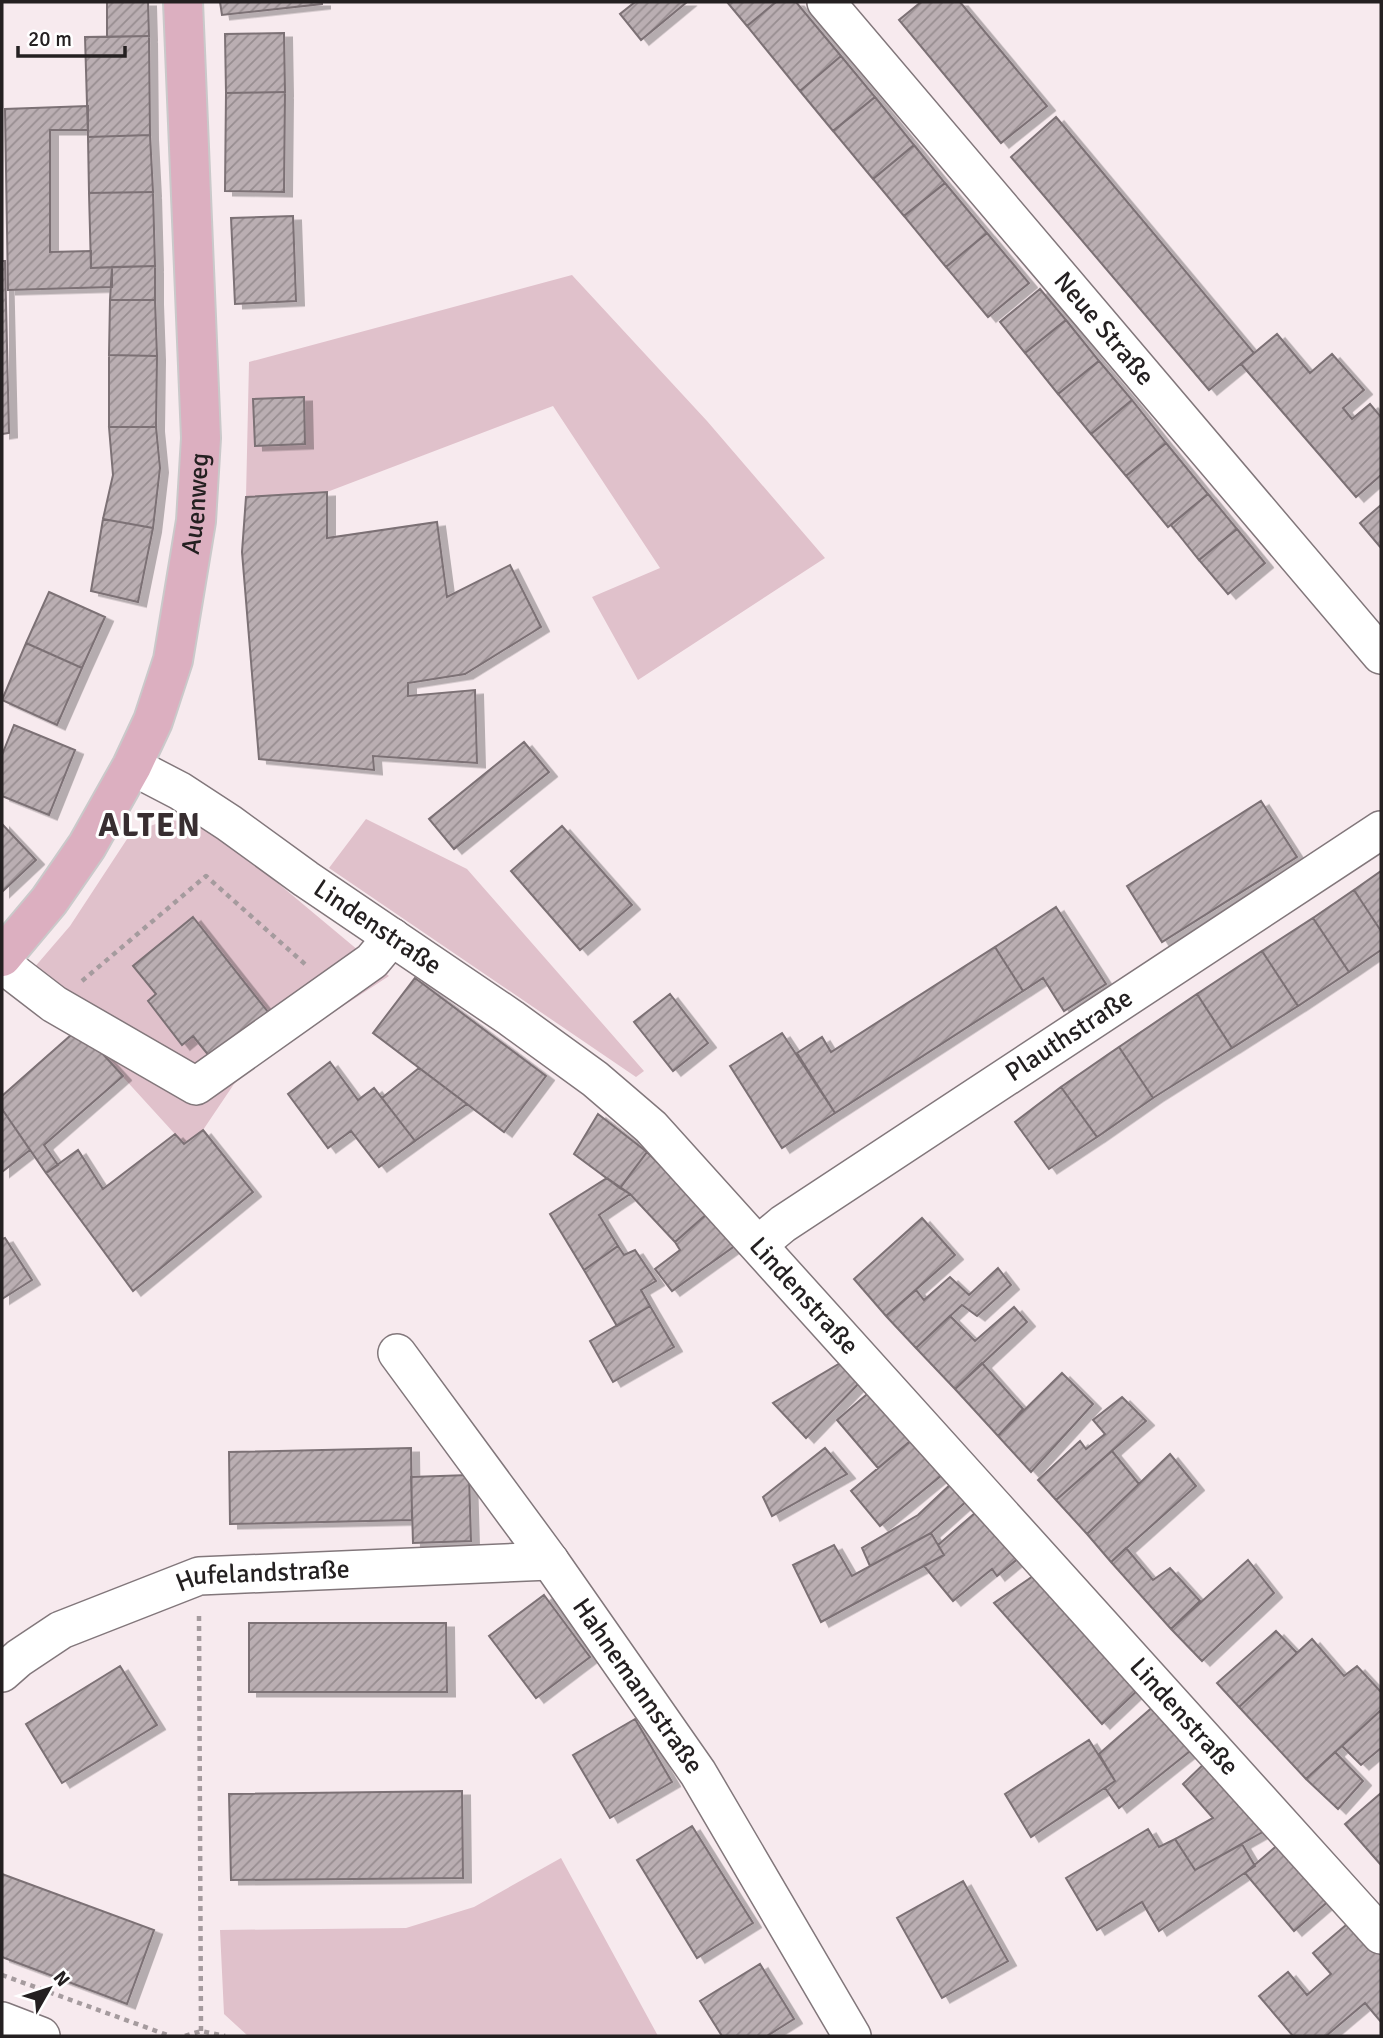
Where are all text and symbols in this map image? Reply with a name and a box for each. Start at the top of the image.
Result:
scale bar [18,14,124,58]
text: 20 m [28,26,72,52]
street label: Neue Straße [1047,266,1161,392]
street label: Auenweg [175,452,216,557]
district label: ALTEN [98,805,202,846]
street label: Lindenstraße [307,873,447,982]
street label: Plauthstraße [1000,982,1139,1089]
street label: Lindenstraße [742,1231,865,1362]
street label: Hufelandstraße [171,1554,350,1599]
street label: Hahnemannstraße [565,1592,710,1780]
street label: Lindenstraße [1122,1651,1245,1782]
north arrow [14,1954,84,2024]
text: N [48,1966,75,1992]

